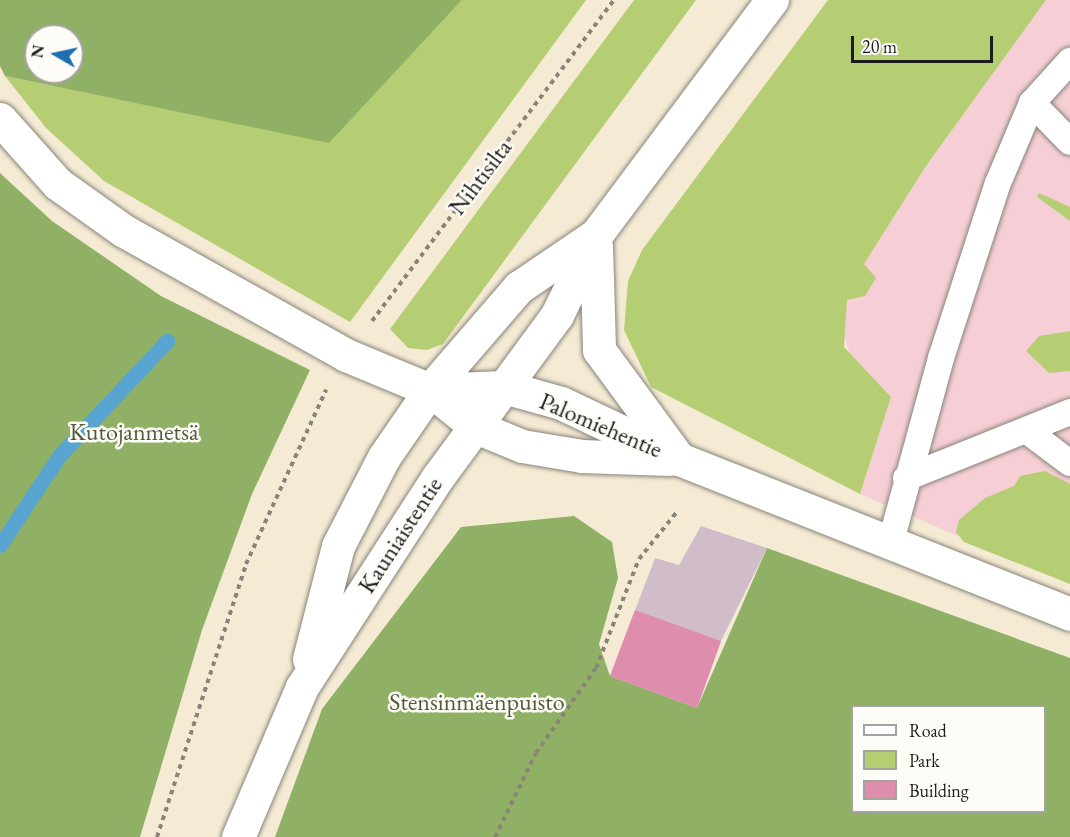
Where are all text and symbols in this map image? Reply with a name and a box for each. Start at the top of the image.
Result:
north arrow [24,24,84,84]
scale bar [854,24,996,62]
text: 20 m [862,35,897,58]
text: N [26,43,49,59]
street label: Nihtisilta [442,134,518,220]
street label: Palomiehentie [535,386,667,464]
park label: Kutojanmetsä [70,418,198,446]
street label: Kauniaistentie [352,472,448,598]
park label: Stensinmäenpuisto [389,688,565,716]
legend [851,705,1046,813]
text: Road [909,719,947,742]
text: Park [909,749,940,772]
text: Building [909,779,969,802]

